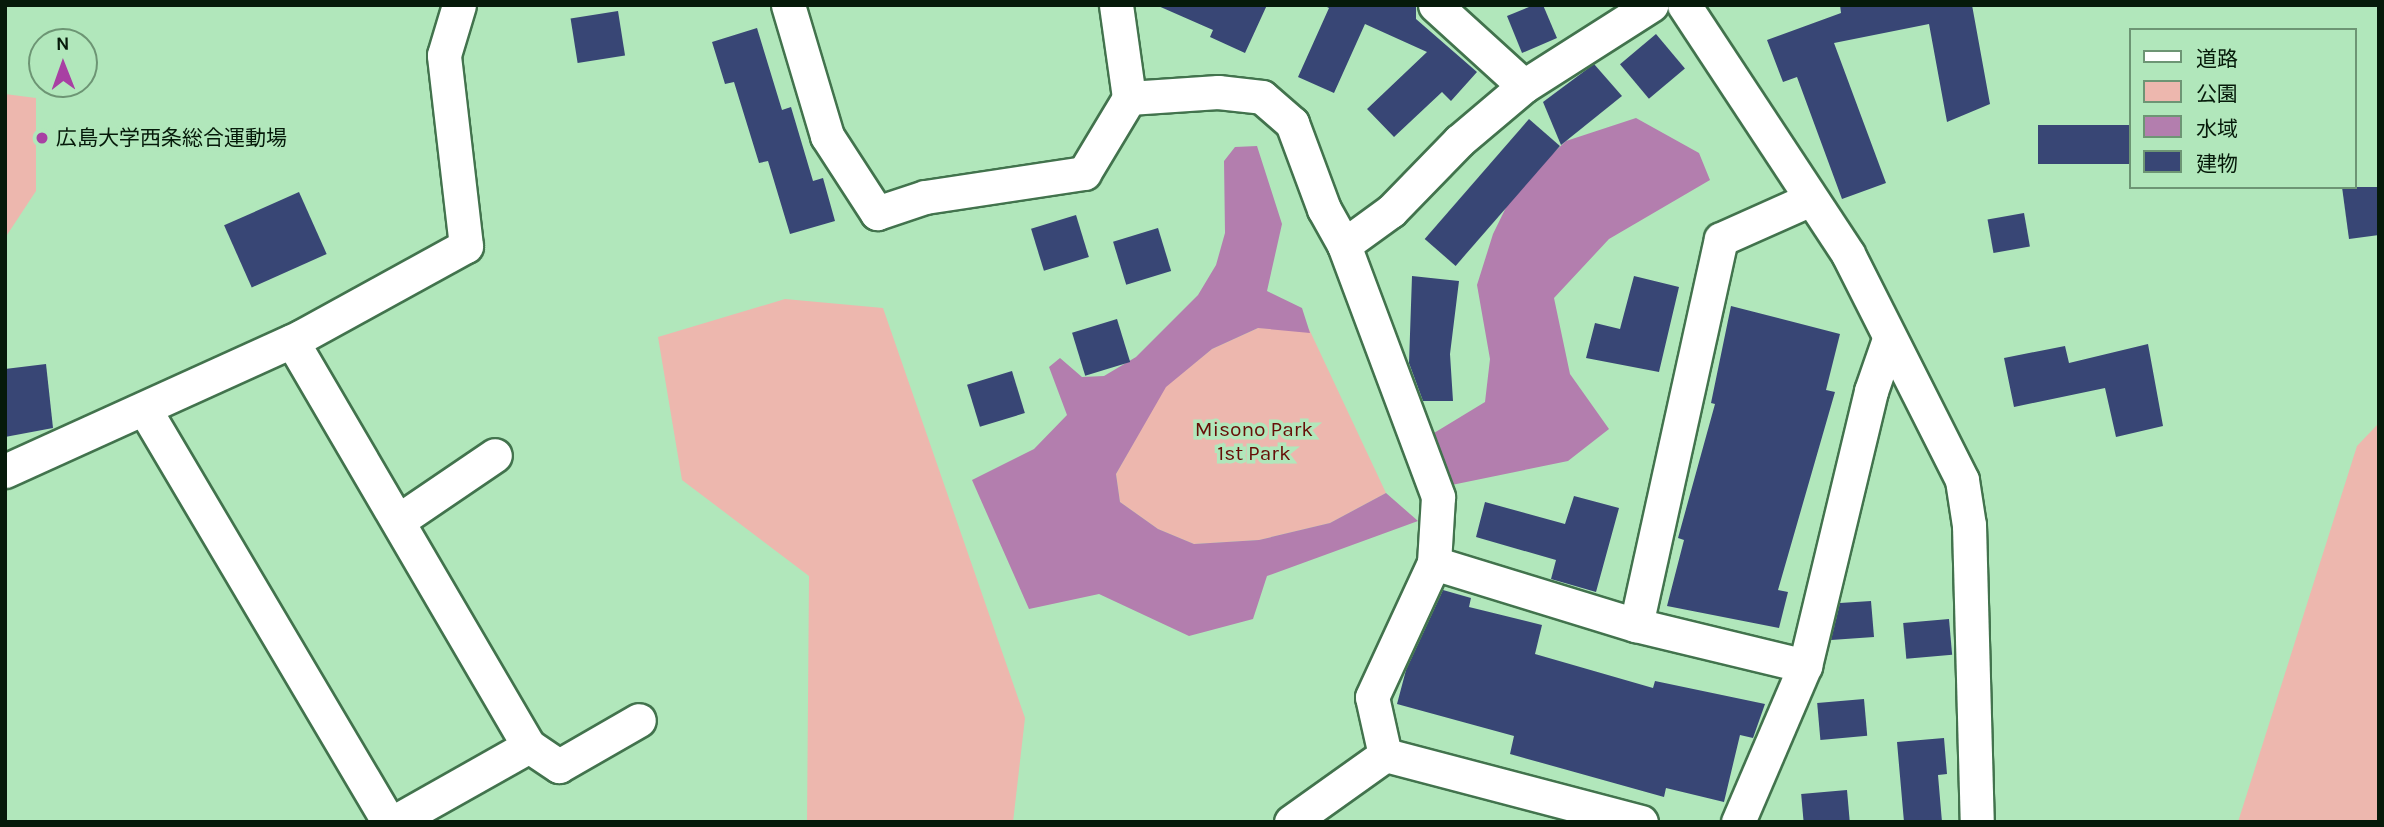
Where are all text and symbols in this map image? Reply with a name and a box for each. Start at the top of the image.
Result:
north arrow [28,28,98,98]
legend [2128,28,2356,189]
text: N [56,33,70,55]
text: 道路 [2196,47,2238,71]
text: 公園 [2196,82,2238,106]
text: 水域 [2196,117,2238,141]
place label: 広島大学西条総合運動場 [56,125,287,151]
marker: 広島大学西条総合運動場 [34,130,50,146]
text: 建物 [2196,152,2238,176]
park label: Misono Park 1st Park [1195,416,1313,466]

